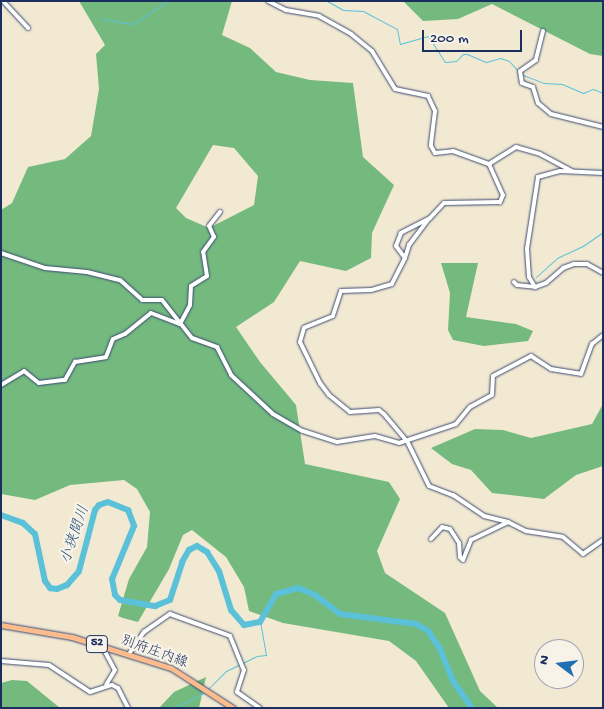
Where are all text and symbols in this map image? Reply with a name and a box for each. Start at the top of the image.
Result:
scale bar [424,20,524,52]
text: 200 m [430,30,469,48]
water label: 小狭間川 [58,504,94,566]
street label: 別府庄内線 [118,633,190,673]
road number: 52 [86,634,108,654]
north arrow [534,639,584,689]
text: N [536,654,554,667]

